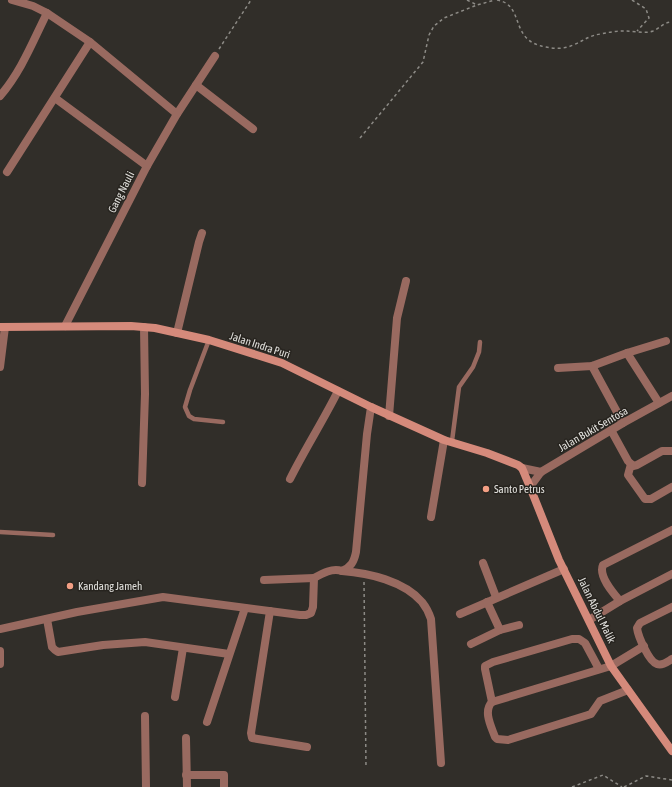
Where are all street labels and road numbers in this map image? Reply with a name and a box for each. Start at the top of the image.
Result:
street label: Gang Nauli [105,169,137,215]
street label: Jalan Indra Puri [228,330,292,360]
street label: Jalan Bukit Sentosa [556,404,630,454]
street label: Jalan Abdul Malik [576,575,618,645]

